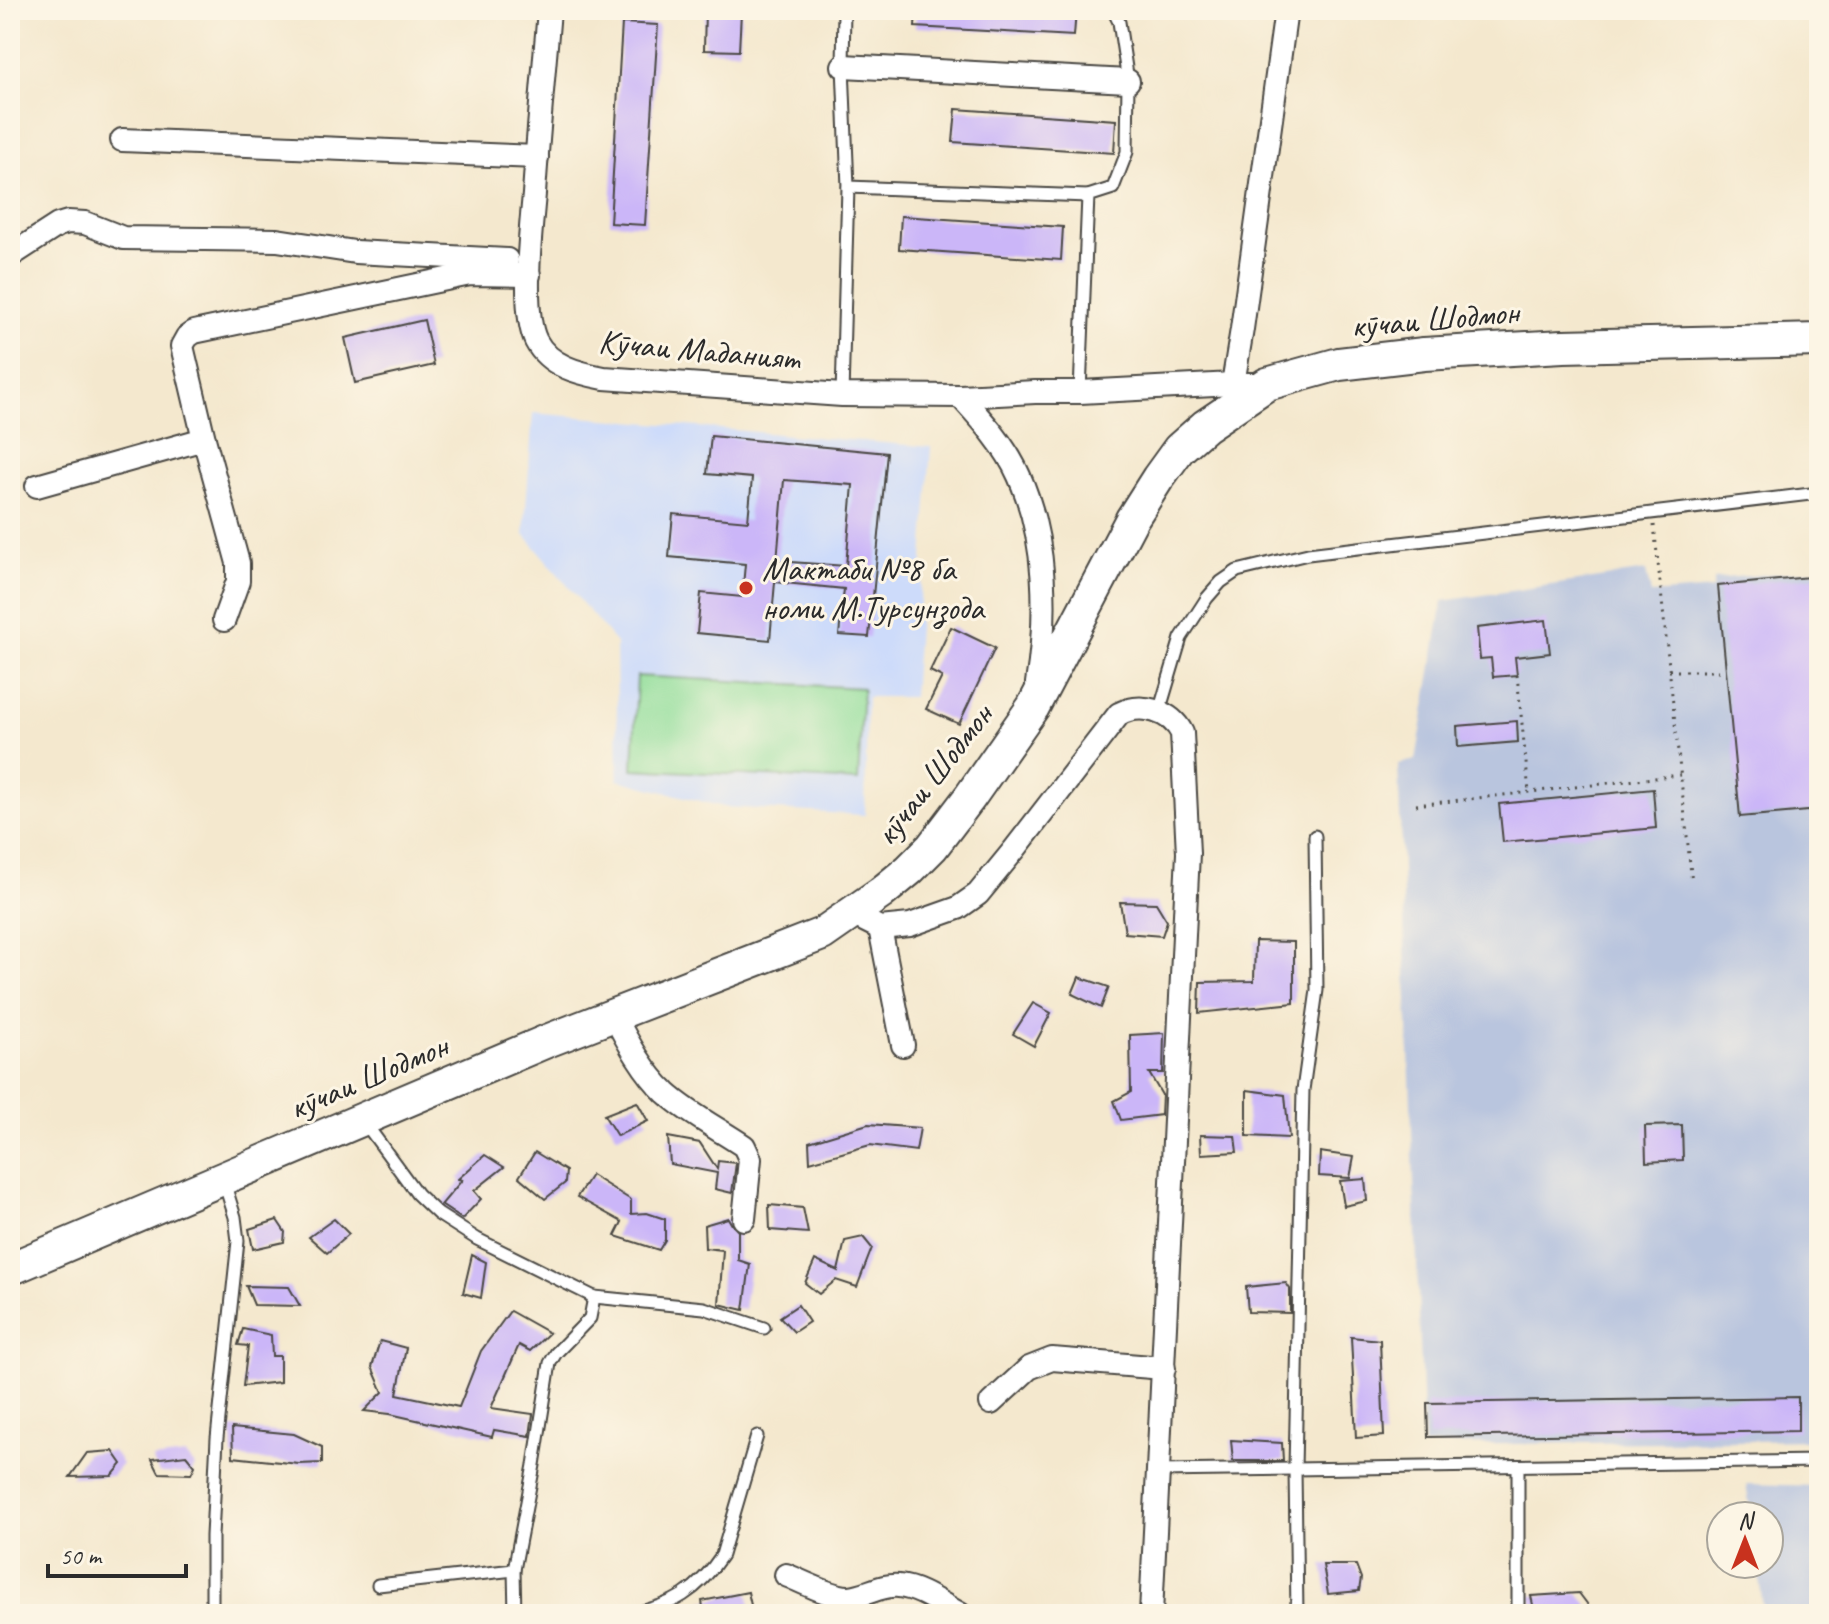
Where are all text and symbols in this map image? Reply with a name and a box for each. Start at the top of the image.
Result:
street label: кӯчаи Шодмон [1349,290,1523,347]
street label: Кӯчаи Маданият [597,319,804,380]
place label: Мактаби №8 ба номи М.Турсунзода [762,547,986,629]
marker: Мактаби №8 ба номи М.Турсунзода [737,579,755,597]
street label: кӯчаи Шодмон [865,693,1003,854]
street label: кӯчаи Шодмон [282,1023,456,1129]
north arrow [1705,1500,1785,1580]
text: N [1738,1507,1755,1535]
scale bar [48,1528,186,1578]
text: 50 m [60,1541,103,1571]

